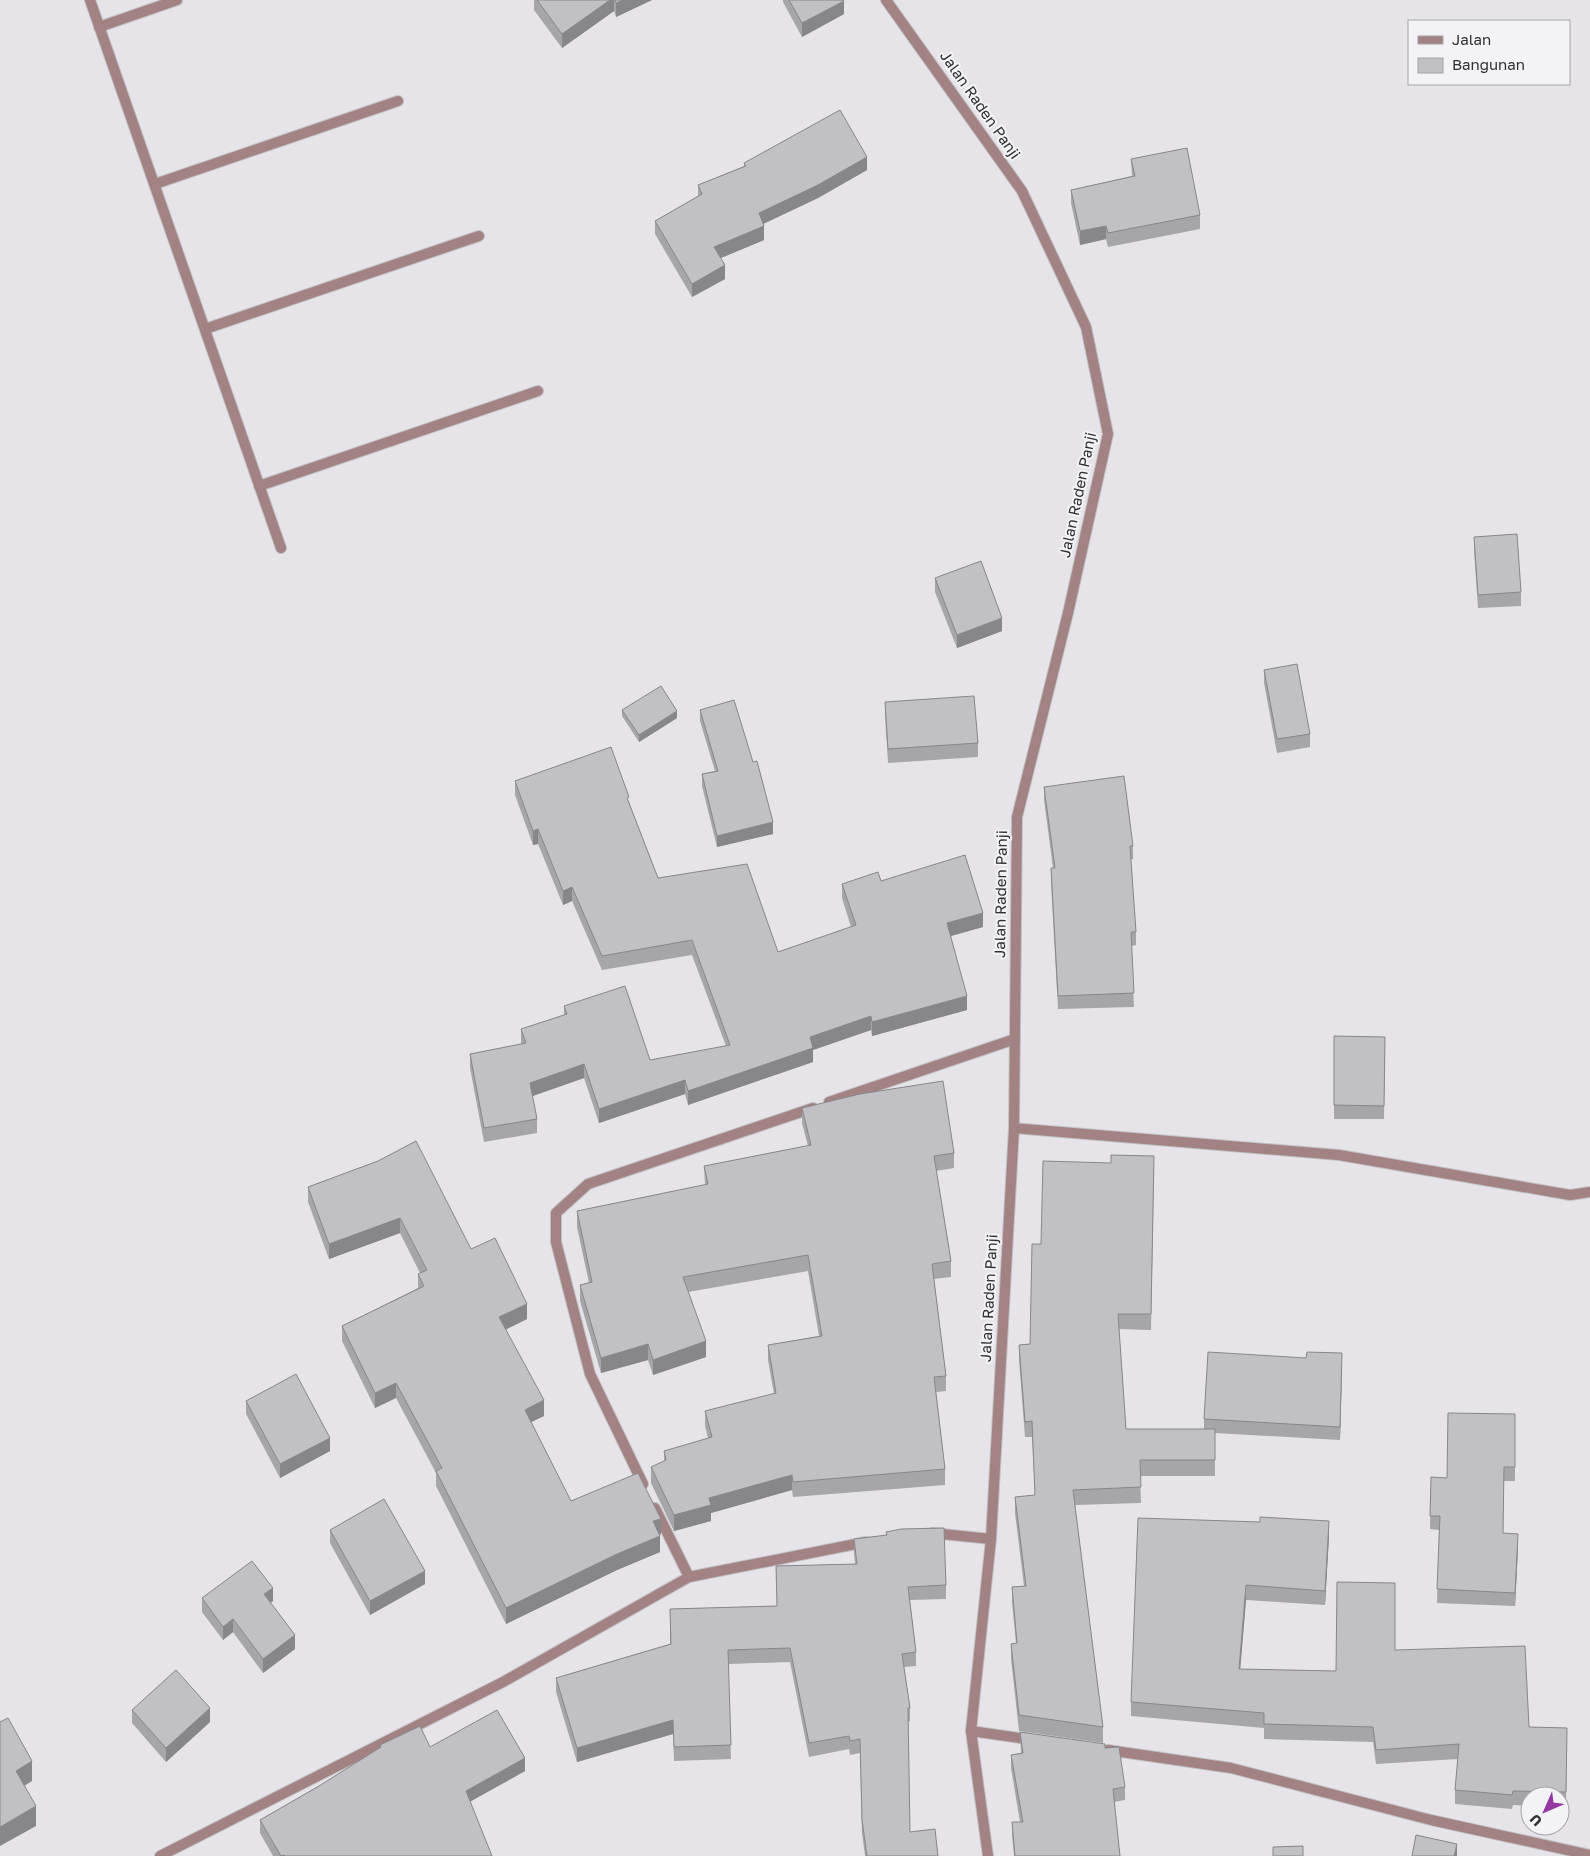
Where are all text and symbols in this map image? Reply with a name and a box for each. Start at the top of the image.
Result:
legend [1408,20,1570,85]
text: Jalan [1452,30,1491,48]
street label: Jalan Raden Panji [937,47,1025,162]
text: Bangunan [1452,55,1525,73]
street label: Jalan Raden Panji [1055,430,1099,559]
street label: Jalan Raden Panji [990,830,1010,958]
street label: Jalan Raden Panji [976,1234,1000,1362]
north arrow [1520,1786,1570,1836]
text: U [1526,1811,1545,1830]

